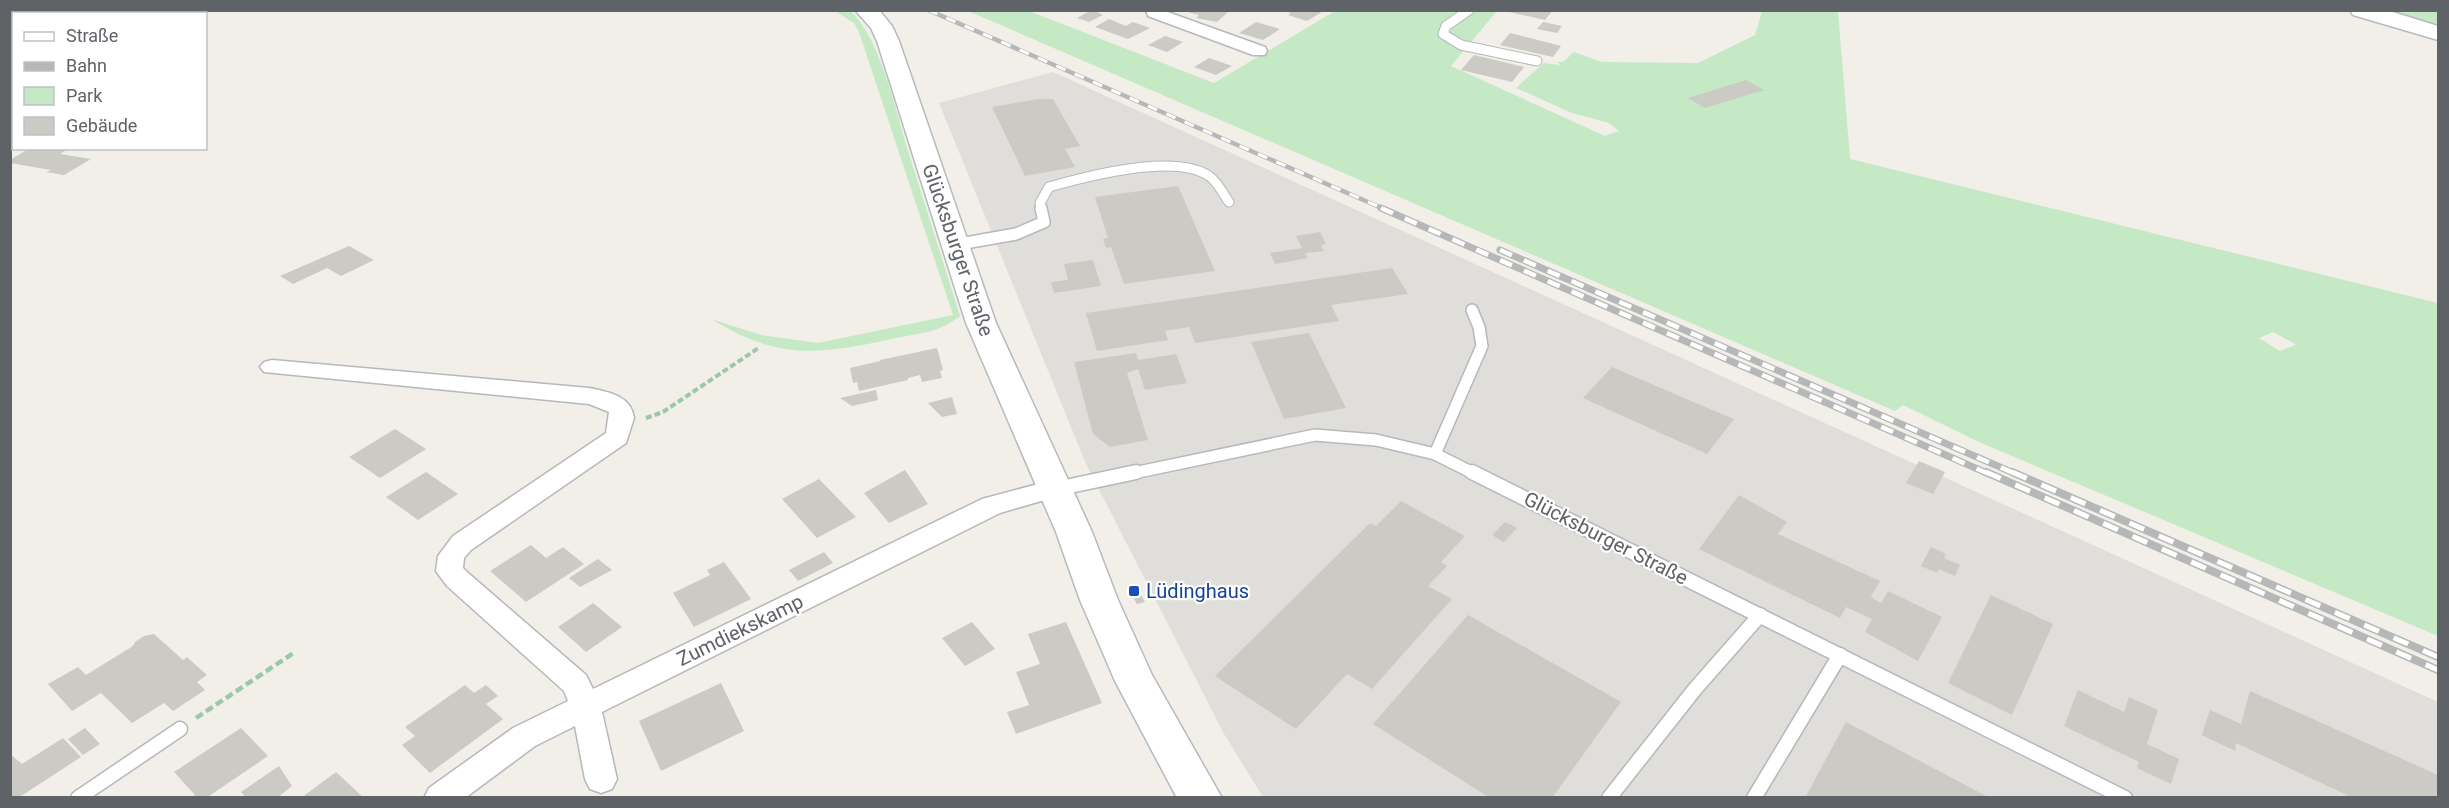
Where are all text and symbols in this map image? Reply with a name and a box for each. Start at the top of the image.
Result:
legend [12,12,207,150]
text: Straße [66,25,118,46]
text: Bahn [66,55,107,76]
text: Park [66,85,103,106]
text: Gebäude [66,115,137,136]
street label: Glücksburger Straße [917,161,999,339]
street label: Glücksburger Straße [1520,486,1692,590]
place label: Lüdinghaus [1146,579,1249,603]
marker: Lüdinghaus [1127,584,1141,598]
street label: Zumdiekskamp [673,589,807,671]

